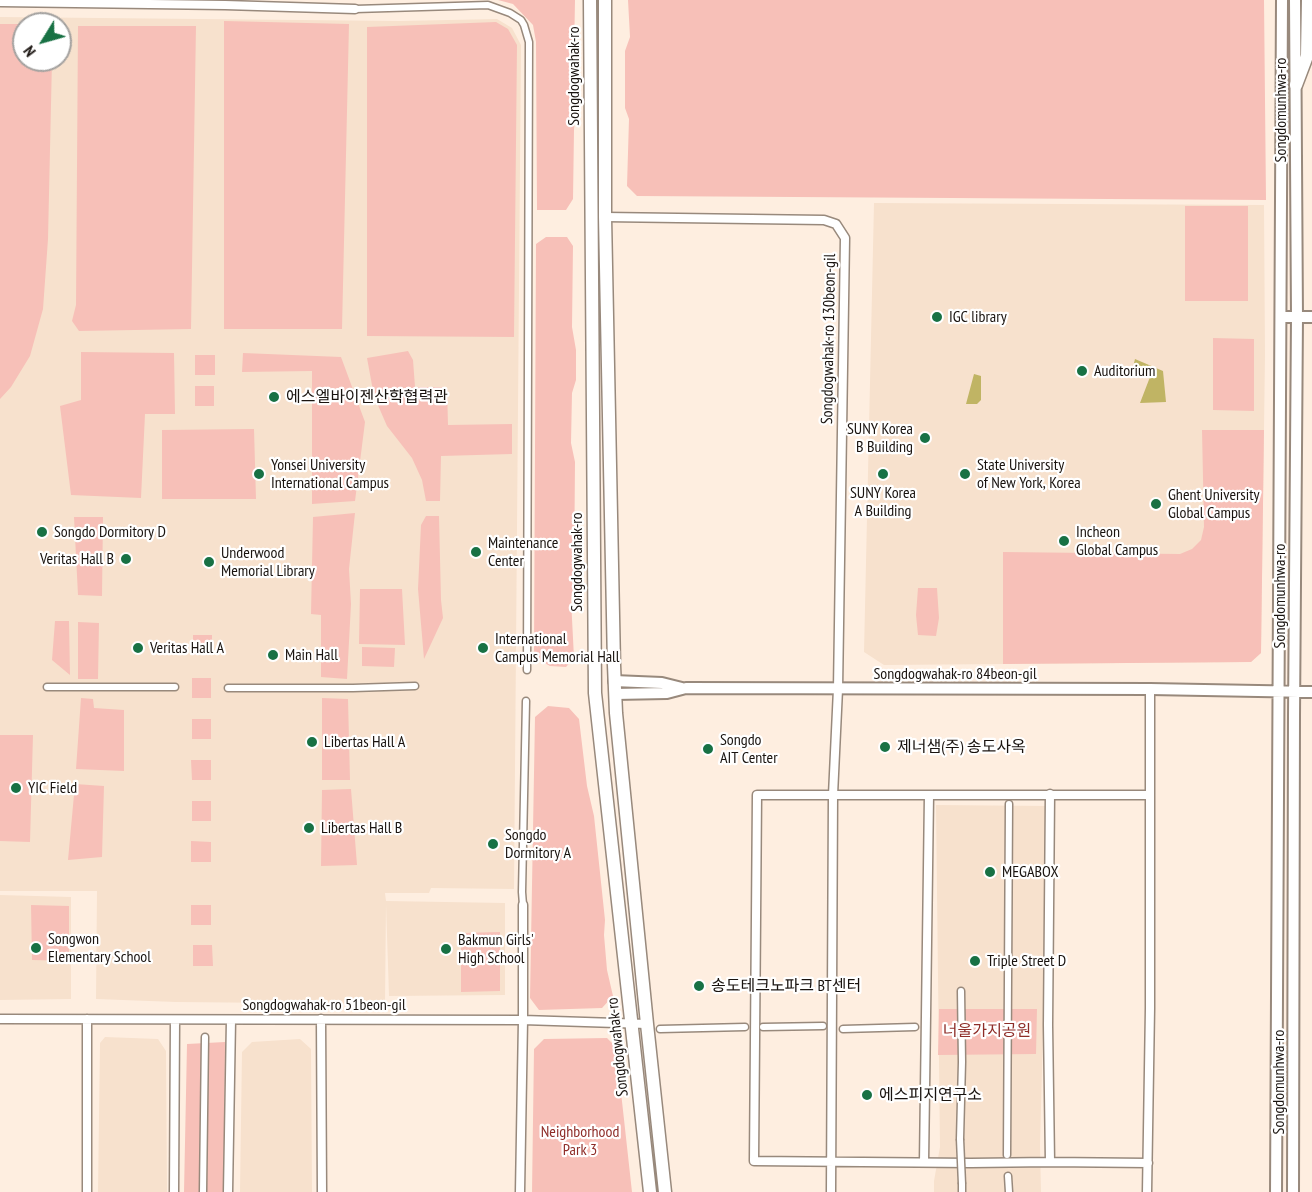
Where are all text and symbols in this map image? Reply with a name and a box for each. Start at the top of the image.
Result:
north arrow [12,12,72,72]
street label: Songdogwahak-ro [564,26,584,126]
text: N [19,42,40,61]
street label: Songdomunhwa-ro [1271,58,1291,162]
street label: Songdogwahak-ro 130beon-gil [818,254,840,424]
place label: IGC library [949,307,1007,327]
marker: IGC library [930,310,944,324]
place label: Auditorium [1094,361,1155,381]
marker: Auditorium [1075,364,1089,378]
place label: 에스엘바이젠산학협력관 [286,387,448,407]
marker: 에스엘바이젠산학협력관 [267,390,281,404]
place label: SUNY Korea B Building [847,419,913,457]
marker: SUNY Korea B Building [918,431,932,445]
place label: Yonsei University International Campus [271,455,389,493]
place label: State University of New York, Korea [977,455,1081,493]
marker: Yonsei University International Campus [252,467,266,481]
marker: SUNY Korea A Building [876,467,890,481]
marker: State University of New York, Korea [958,467,972,481]
place label: SUNY Korea A Building [850,483,916,521]
place label: Ghent University Global Campus [1168,485,1260,523]
marker: Ghent University Global Campus [1149,497,1163,511]
street label: Songdogwahak-ro [567,512,587,612]
place label: Songdo Dormitory D [54,522,166,542]
place label: Incheon Global Campus [1076,522,1158,560]
marker: Songdo Dormitory D [35,525,49,539]
place label: Maintenance Center [488,533,558,571]
marker: Incheon Global Campus [1057,534,1071,548]
place label: Underwood Memorial Library [221,543,315,581]
street label: Songdomunhwa-ro [1270,544,1290,648]
marker: Maintenance Center [469,545,483,559]
place label: Veritas Hall B [40,549,114,569]
marker: Veritas Hall B [119,552,133,566]
marker: Underwood Memorial Library [202,555,216,569]
place label: International Campus Memorial Hall [495,629,620,667]
place label: Veritas Hall A [150,638,224,658]
marker: Veritas Hall A [131,641,145,655]
marker: International Campus Memorial Hall [476,641,490,655]
place label: Main Hall [285,645,338,665]
marker: Main Hall [266,648,280,662]
street label: Songdogwahak-ro 84beon-gil [873,664,1037,684]
place label: Songdo AIT Center [720,730,778,768]
place label: Libertas Hall A [324,732,405,752]
marker: Libertas Hall A [305,735,319,749]
place label: 제너샘(주) 송도사옥 [897,737,1026,757]
marker: 제너샘(주) 송도사옥 [878,740,892,754]
marker: Songdo AIT Center [701,742,715,756]
place label: YIC Field [28,778,77,798]
marker: YIC Field [9,781,23,795]
place label: Libertas Hall B [321,818,402,838]
marker: Libertas Hall B [302,821,316,835]
place label: Songdo Dormitory A [505,825,571,863]
marker: Songdo Dormitory A [486,837,500,851]
place label: MEGABOX [1002,862,1058,882]
marker: MEGABOX [983,865,997,879]
place label: Songwon Elementary School [48,929,151,967]
place label: Bakmun Girls' High School [458,930,534,968]
marker: Songwon Elementary School [29,941,43,955]
marker: Bakmun Girls' High School [439,942,453,956]
place label: Triple Street D [987,951,1066,971]
marker: Triple Street D [968,954,982,968]
place label: 송도테크노파크 BT센터 [711,976,861,996]
marker: 송도테크노파크 BT센터 [692,979,706,993]
street label: Songdogwahak-ro 51beon-gil [242,995,406,1015]
street label: Songdogwahak-ro [603,997,633,1097]
park label: 너울가지공원 [943,1021,1031,1041]
street label: Songdomunhwa-ro [1269,1030,1289,1134]
place label: 에스피지연구소 [879,1085,982,1105]
marker: 에스피지연구소 [860,1088,874,1102]
park label: Neighborhood Park 3 [541,1122,619,1160]

